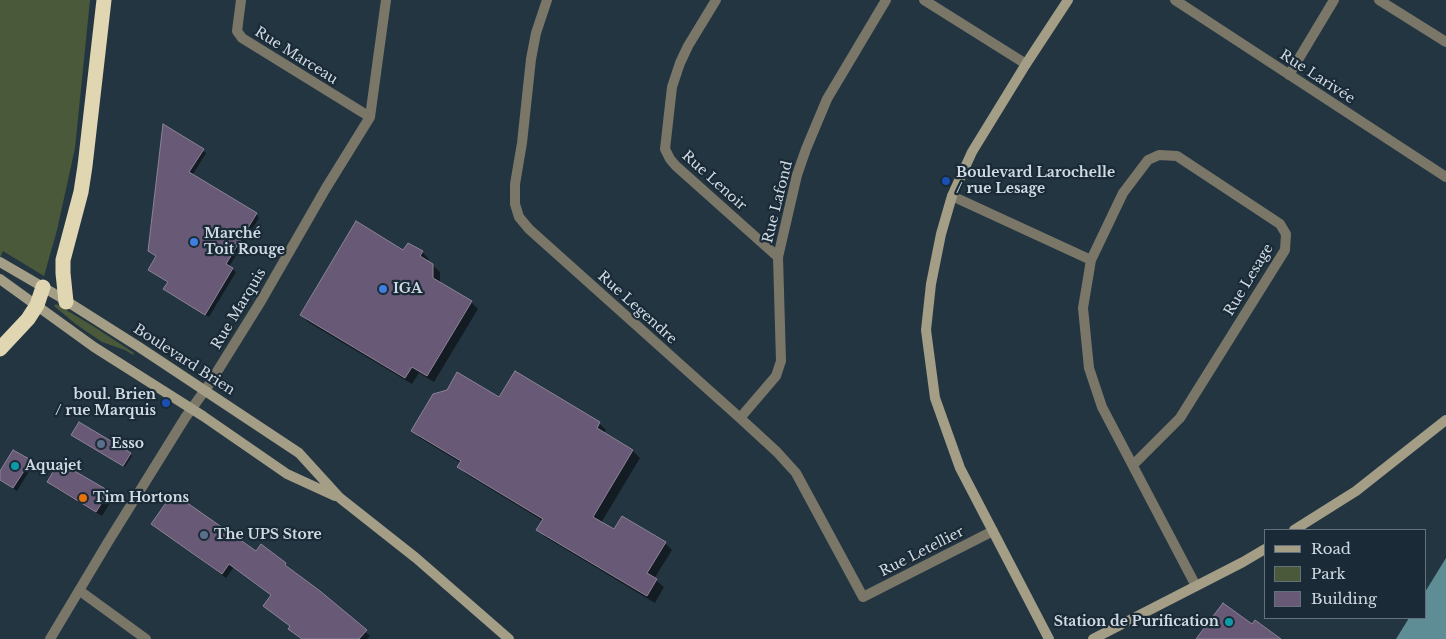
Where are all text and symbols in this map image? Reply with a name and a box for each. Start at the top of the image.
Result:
street label: Rue Marceau [251,24,341,88]
street label: Rue Larivée [1276,47,1358,107]
street label: Rue Lenoir [678,148,750,214]
street label: Rue Lafond [760,159,796,245]
place label: Boulevard Larochelle / rue Lesage [956,165,1115,198]
marker: Boulevard Larochelle / rue Lesage [940,175,952,187]
place label: Marché Toit Rouge [204,226,285,258]
marker: Marché Toit Rouge [188,236,200,248]
street label: Rue Lesage [1221,241,1277,319]
street label: Rue Marquis [208,265,270,353]
street label: Rue Legendre [594,268,680,348]
place label: IGA [393,281,422,297]
marker: IGA [377,283,389,295]
street label: Boulevard Brien [130,321,238,399]
place label: boul. Brien / rue Marquis [55,387,156,420]
marker: boul. Brien / rue Marquis [160,397,172,409]
place label: Esso [111,436,144,452]
marker: Esso [95,438,107,450]
place label: Aquajet [25,458,82,474]
marker: Aquajet [9,460,21,472]
place label: Tim Hortons [93,490,189,506]
marker: Tim Hortons [77,492,89,504]
street label: Rue Letellier [877,524,967,580]
place label: The UPS Store [214,527,322,543]
marker: The UPS Store [198,529,210,541]
legend [1264,529,1426,619]
text: Road [1311,539,1351,558]
text: Park [1311,564,1346,583]
text: Building [1311,589,1377,608]
place label: Station de Purification [1054,614,1219,630]
marker: Station de Purification [1223,616,1235,628]

